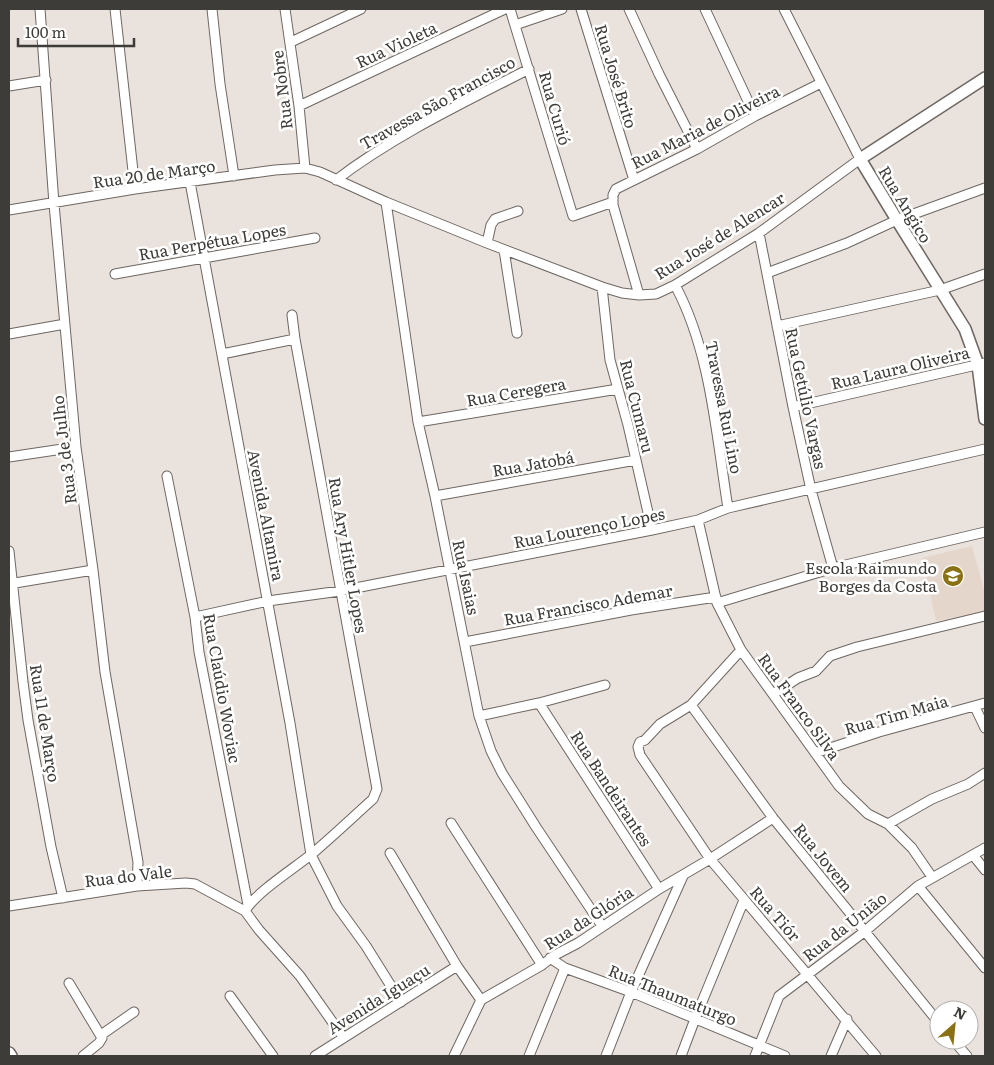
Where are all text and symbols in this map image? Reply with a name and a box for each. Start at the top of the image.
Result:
scale bar [18,15,134,47]
street label: Rua Violeta [351,15,441,73]
text: 100 m [25,20,66,43]
street label: Rua José Brito [590,21,644,131]
street label: Rua Nobre [264,49,298,131]
street label: Travessa São Francisco [355,49,519,155]
street label: Rua Curió [534,68,578,148]
street label: Rua Maria de Oliveira [626,78,784,174]
street label: Rua 20 de Março [91,153,217,193]
street label: Rua Angico [873,161,939,247]
street label: Rua José de Alencar [649,185,789,285]
street label: Rua Perpétua Lopes [137,216,287,266]
street label: Rua Getúlio Vargas [780,325,834,471]
street label: Travessa Rui Lino [700,338,750,476]
street label: Rua Laura Oliveira [828,339,972,395]
street label: Rua Cumaru [615,357,661,455]
street label: Rua Ceregera [464,370,568,412]
street label: Rua 3 de Julho [44,394,82,506]
street label: Rua Jatobá [490,444,576,482]
street label: Avenida Altamira [242,447,292,583]
street label: Rua Ary Hitler Lopes [323,475,375,635]
street label: Rua Lourenço Lopes [511,501,667,553]
street label: Rua Isaias [447,537,487,617]
place label: Escola Raimundo Borges da Costa [805,555,937,597]
school or university icon: Escola Raimundo Borges da Costa [941,564,965,588]
street label: Rua Francisco Ademar [502,577,675,631]
street label: Rua Claúdio Woviac [198,611,248,765]
street label: Rua Franco Silva [753,648,847,765]
street label: Rua 11 de Março [25,662,67,784]
street label: Rua Tim Maia [841,688,951,740]
street label: Rua Bandeirantes [566,725,658,851]
street label: Rua Jovem [789,817,860,897]
street label: Rua do Vale [83,858,173,892]
street label: Rua da Glória [539,879,638,955]
street label: Rua Tiór [745,880,807,946]
street label: Rua da União [797,885,891,967]
street label: Avenida Iguaçu [322,957,434,1039]
street label: Rua Thaumaturgo [605,957,741,1031]
north arrow [929,1000,979,1050]
text: N [951,1001,970,1024]

